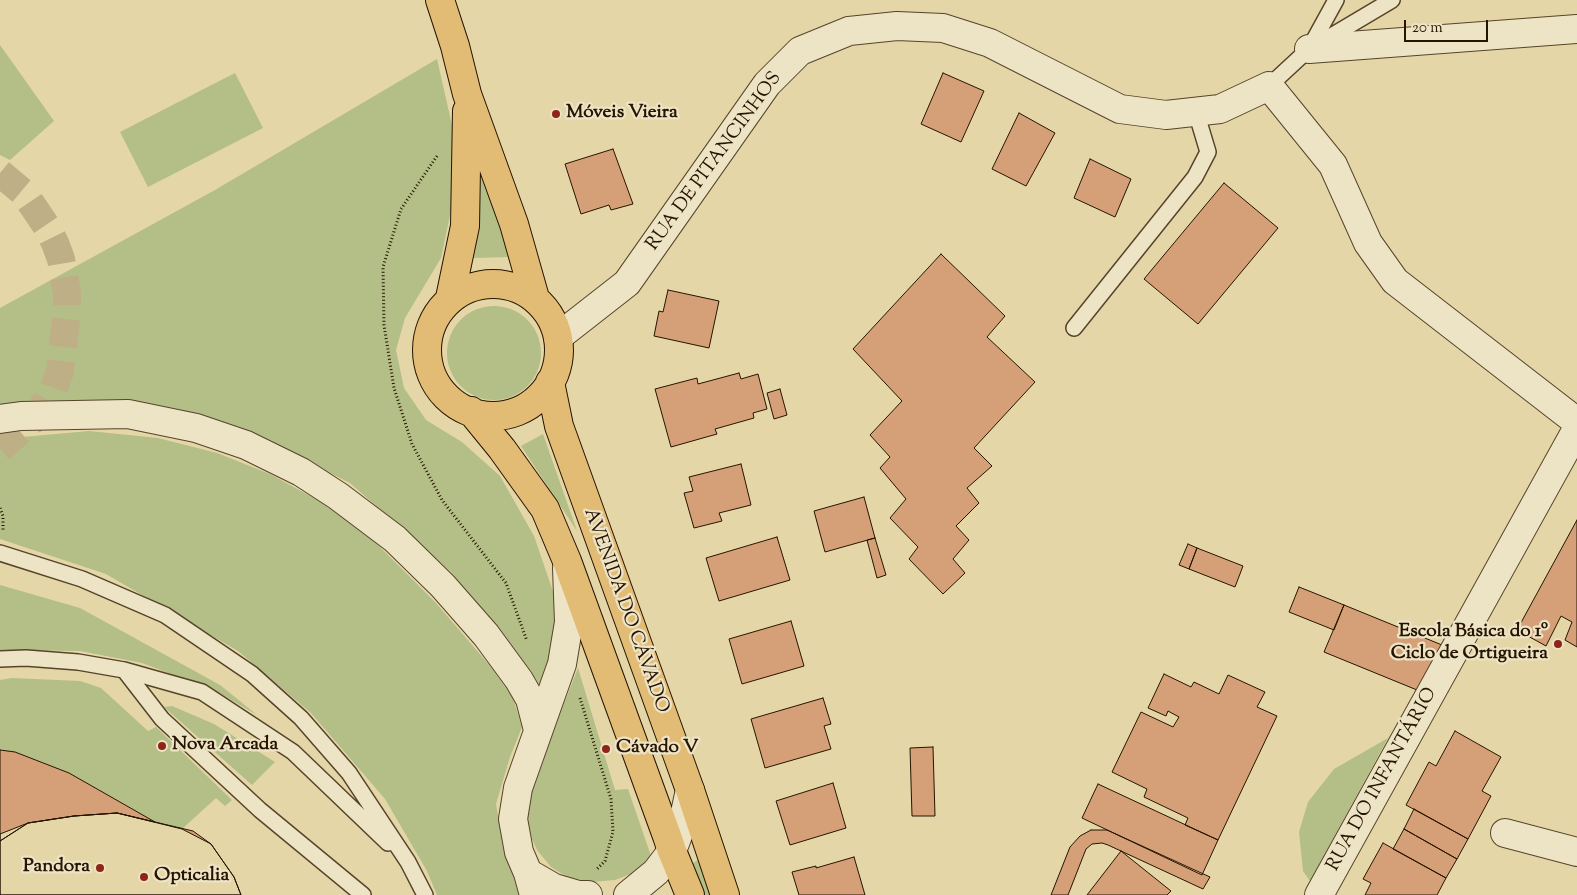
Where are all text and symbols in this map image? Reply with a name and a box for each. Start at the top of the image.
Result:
scale bar [1407,10,1491,42]
text: 20 m [1412,18,1443,39]
street label: RUA DE PITANCINHOS [642,68,788,256]
place label: Móveis Vieira [566,103,678,125]
marker: Móveis Vieira [550,108,562,120]
street label: AVENIDA DO CÁVADO [577,505,673,717]
place label: Escola Básica do 1º Ciclo de Ortigueira [1391,622,1548,666]
marker: Escola Básica do 1º Ciclo de Ortigueira [1552,638,1564,650]
street label: RUA DO INFANTÁRIO [1323,684,1443,876]
place label: Nova Arcada [172,735,278,757]
place label: Cávado V [616,738,698,760]
marker: Nova Arcada [156,740,168,752]
marker: Cávado V [600,743,612,755]
place label: Pandora [23,857,90,879]
marker: Pandora [94,862,106,874]
place label: Opticalia [154,866,229,888]
marker: Opticalia [138,871,150,883]

